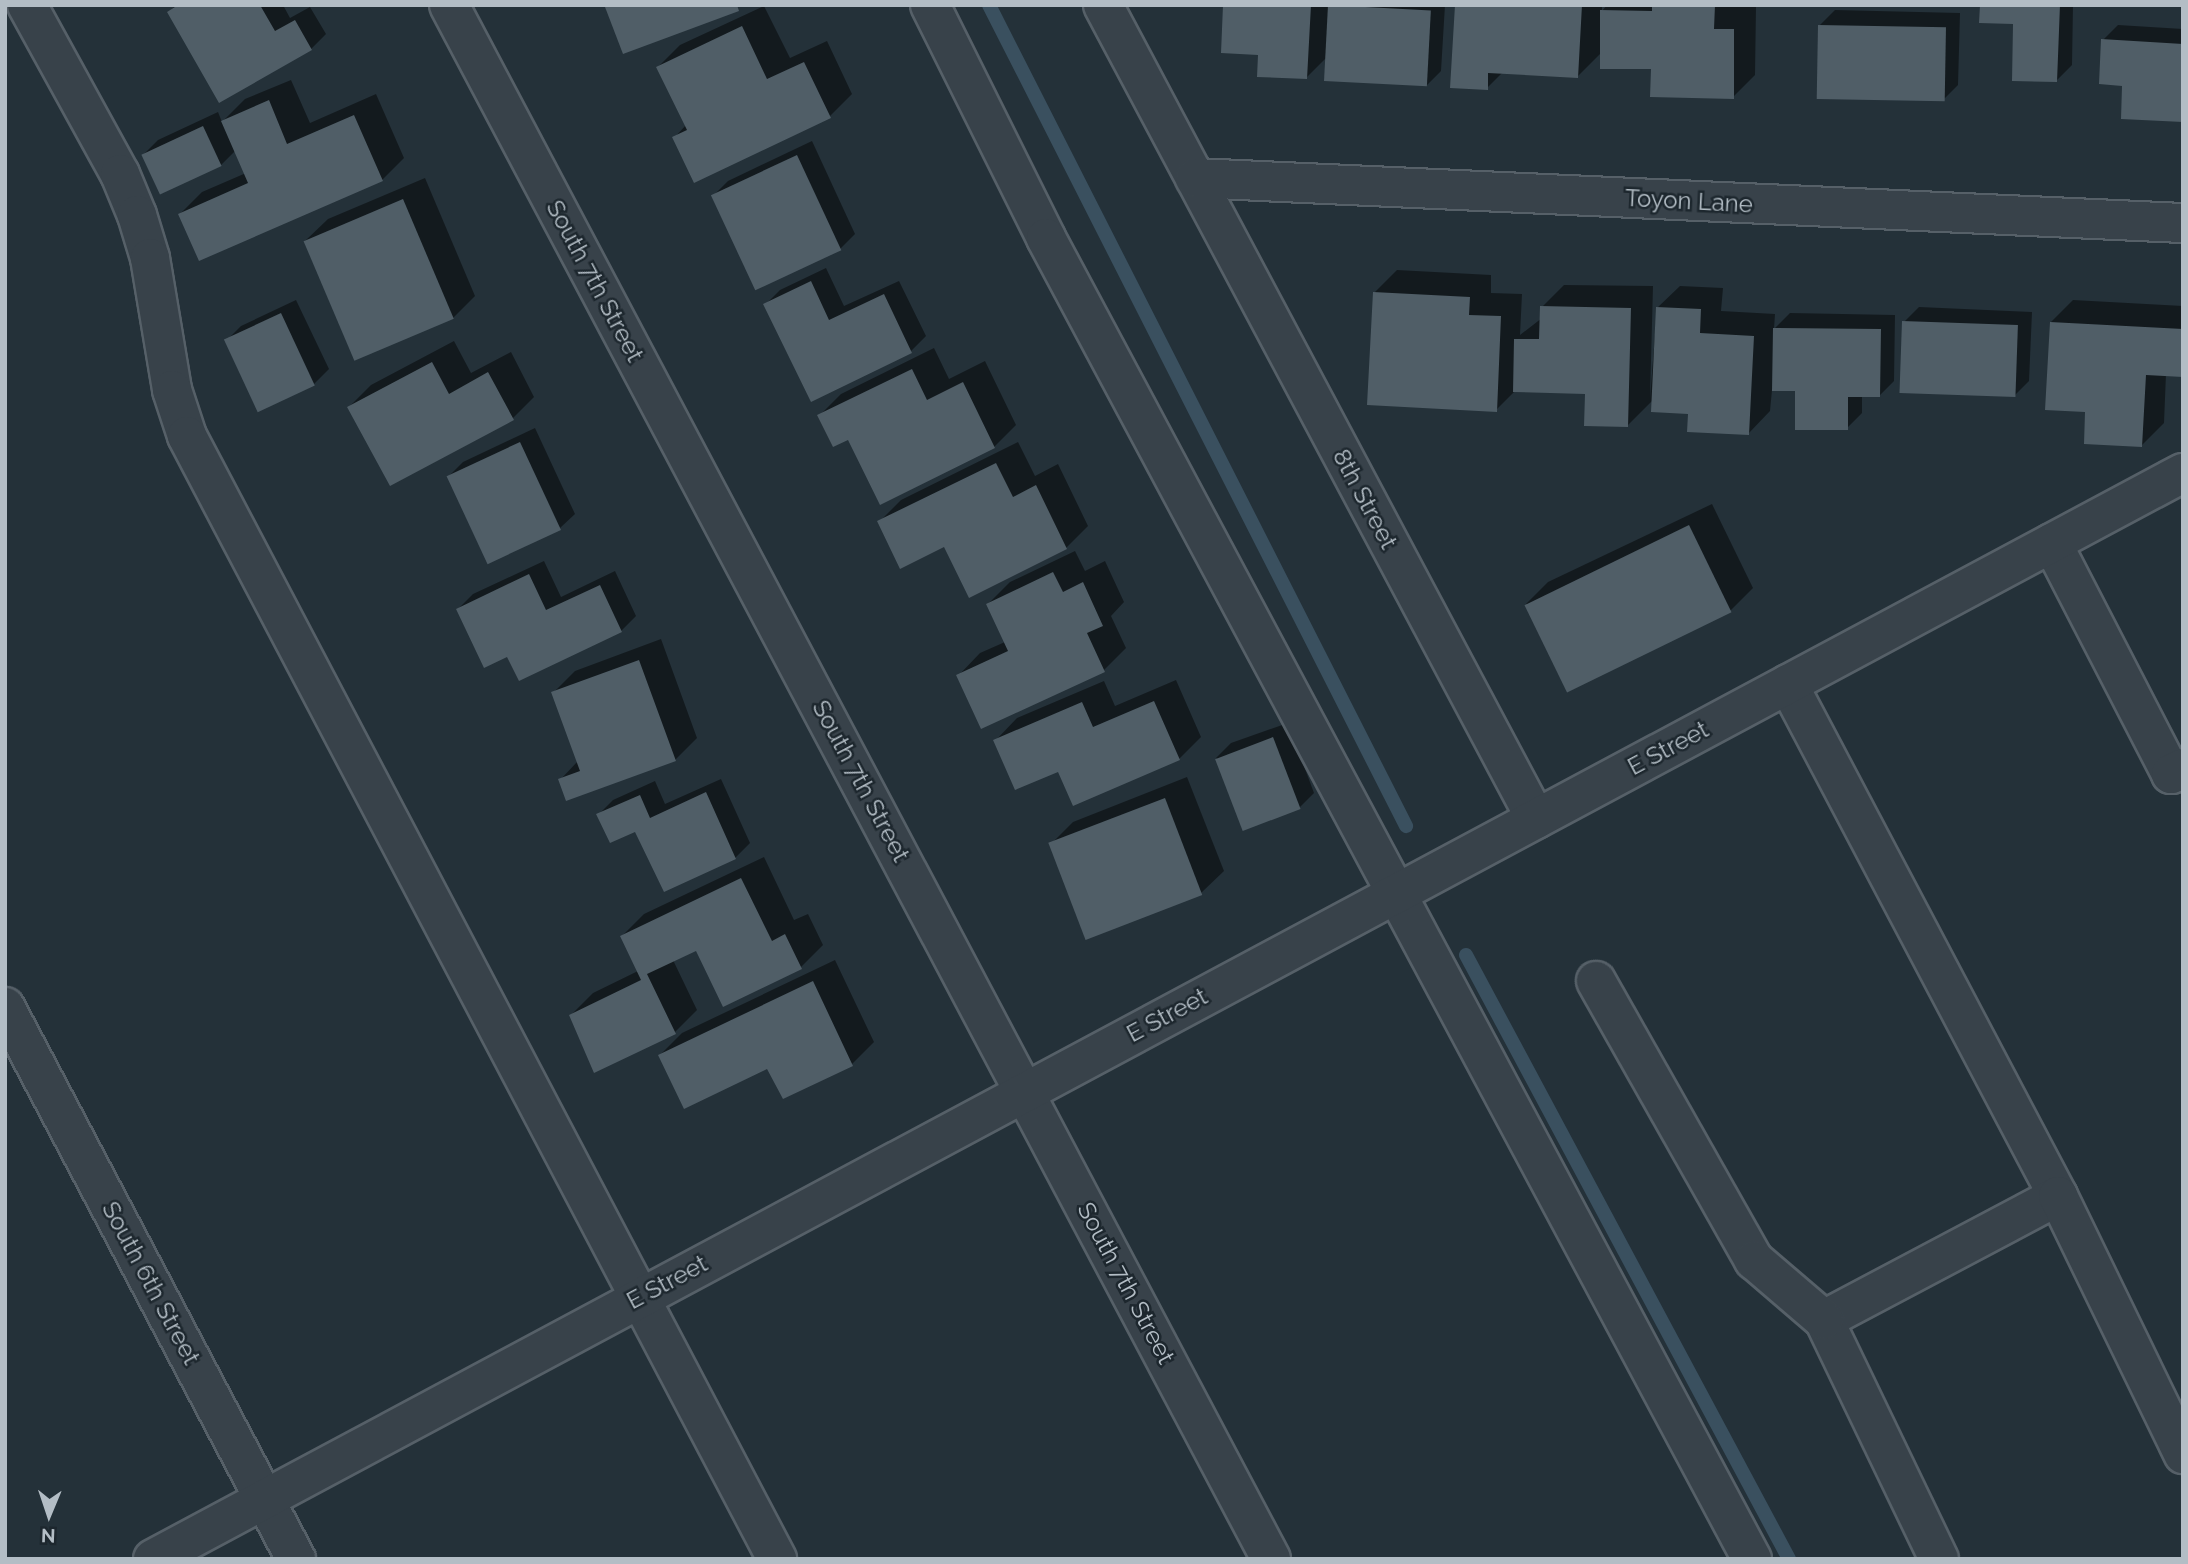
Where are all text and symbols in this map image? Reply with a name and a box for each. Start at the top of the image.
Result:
street label: Toyon Lane [1624,183,1754,219]
street label: South 7th Street [540,195,650,367]
street label: 8th Street [1327,444,1403,554]
street label: South 7th Street [806,695,916,867]
street label: E Street [1623,715,1713,781]
street label: E Street [1122,982,1212,1048]
street label: South 6th Street [96,1197,206,1369]
street label: South 7th Street [1071,1197,1181,1369]
street label: E Street [622,1249,712,1315]
north arrow [14,1480,84,1550]
text: N [41,1525,56,1547]

